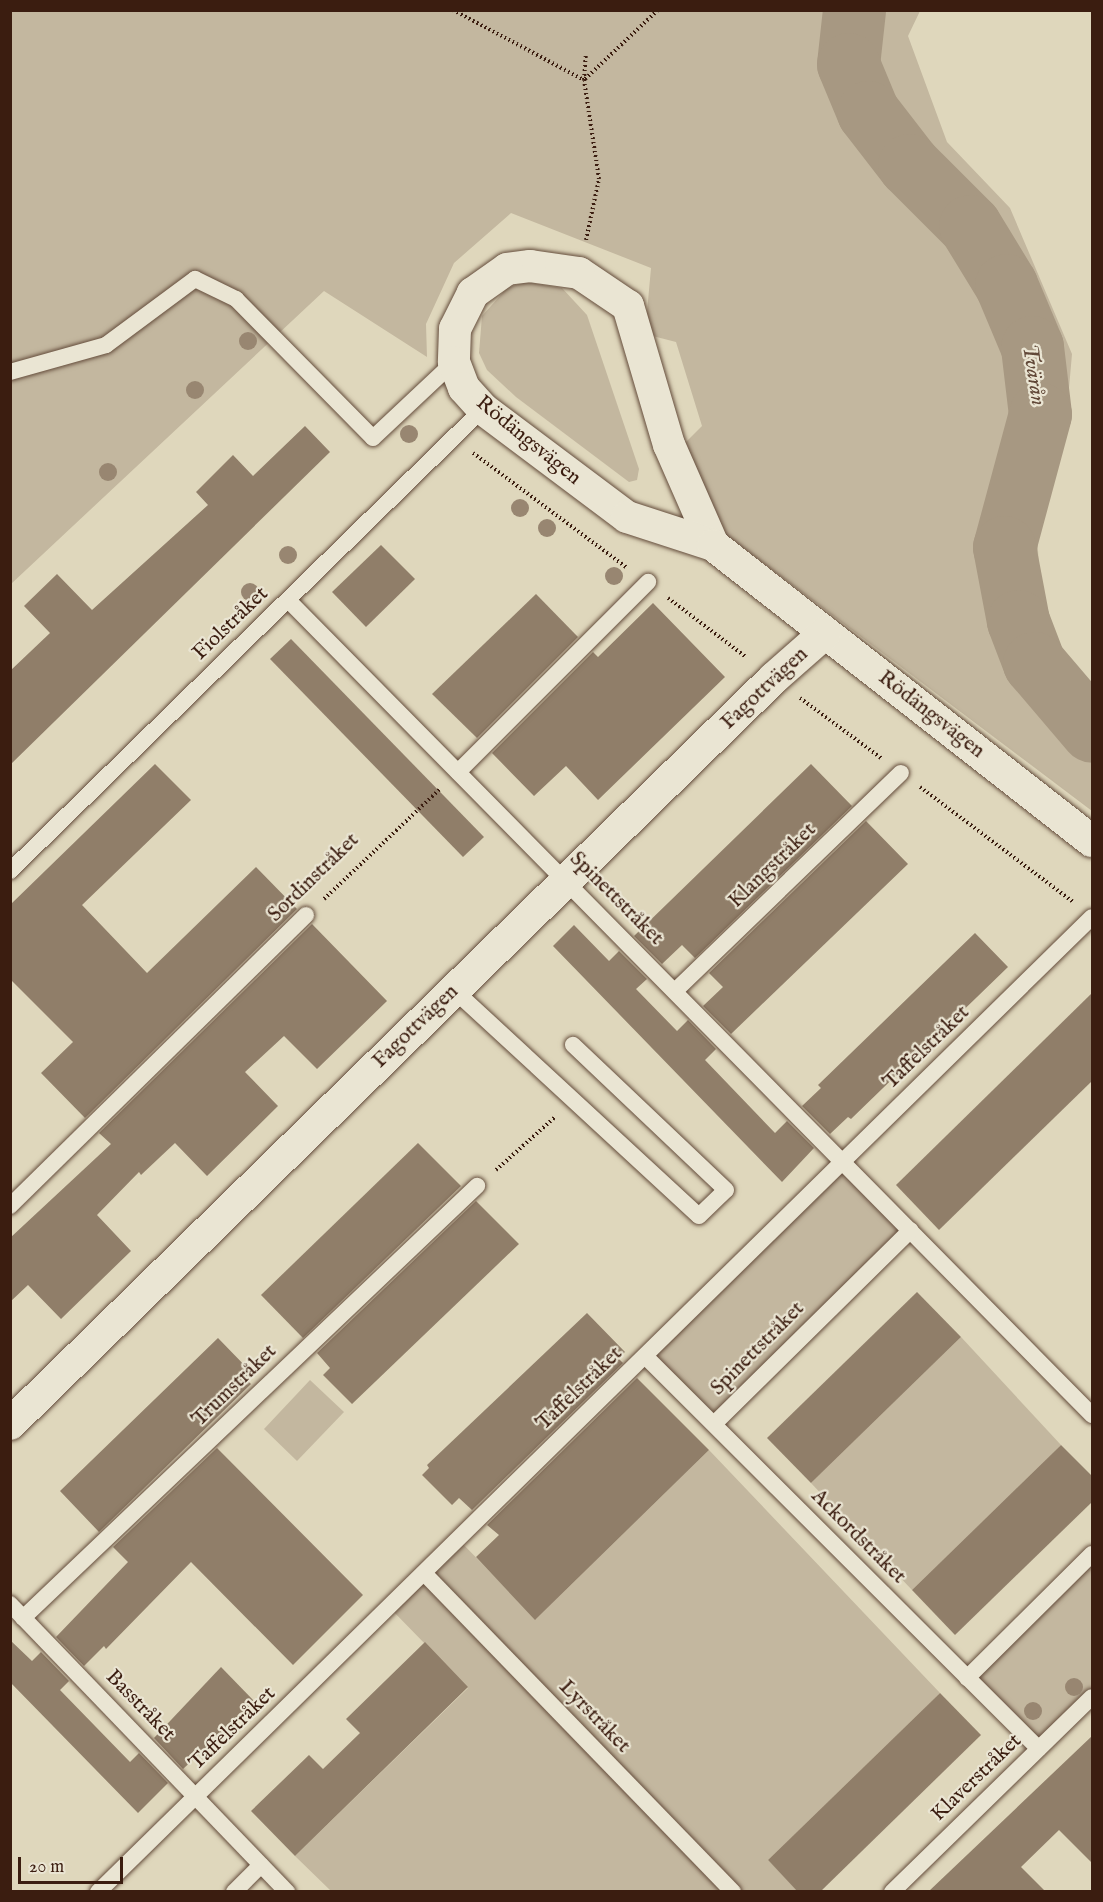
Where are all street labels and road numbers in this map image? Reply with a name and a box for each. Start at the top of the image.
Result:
street label: Rödängsvägen [470,391,586,491]
street label: Fiolstråket [188,582,274,666]
street label: Fagottvägen [716,642,814,736]
street label: Rödängsvägen [873,666,989,764]
street label: Klangstråket [724,818,822,914]
street label: Sordinstråket [263,828,365,928]
street label: Spinettstråket [564,847,668,951]
street label: Fagottvägen [368,980,464,1074]
street label: Taffelstråket [879,1001,975,1095]
street label: Spinettstråket [706,1297,810,1401]
street label: Trumstråket [187,1339,283,1433]
street label: Taffelstråket [532,1342,628,1436]
street label: Ackordstråket [805,1484,911,1590]
street label: Basstråket [100,1665,180,1747]
street label: Lyrstråket [553,1675,635,1759]
street label: Taffelstråket [185,1682,281,1776]
street label: Klaverstråket [927,1729,1027,1827]

